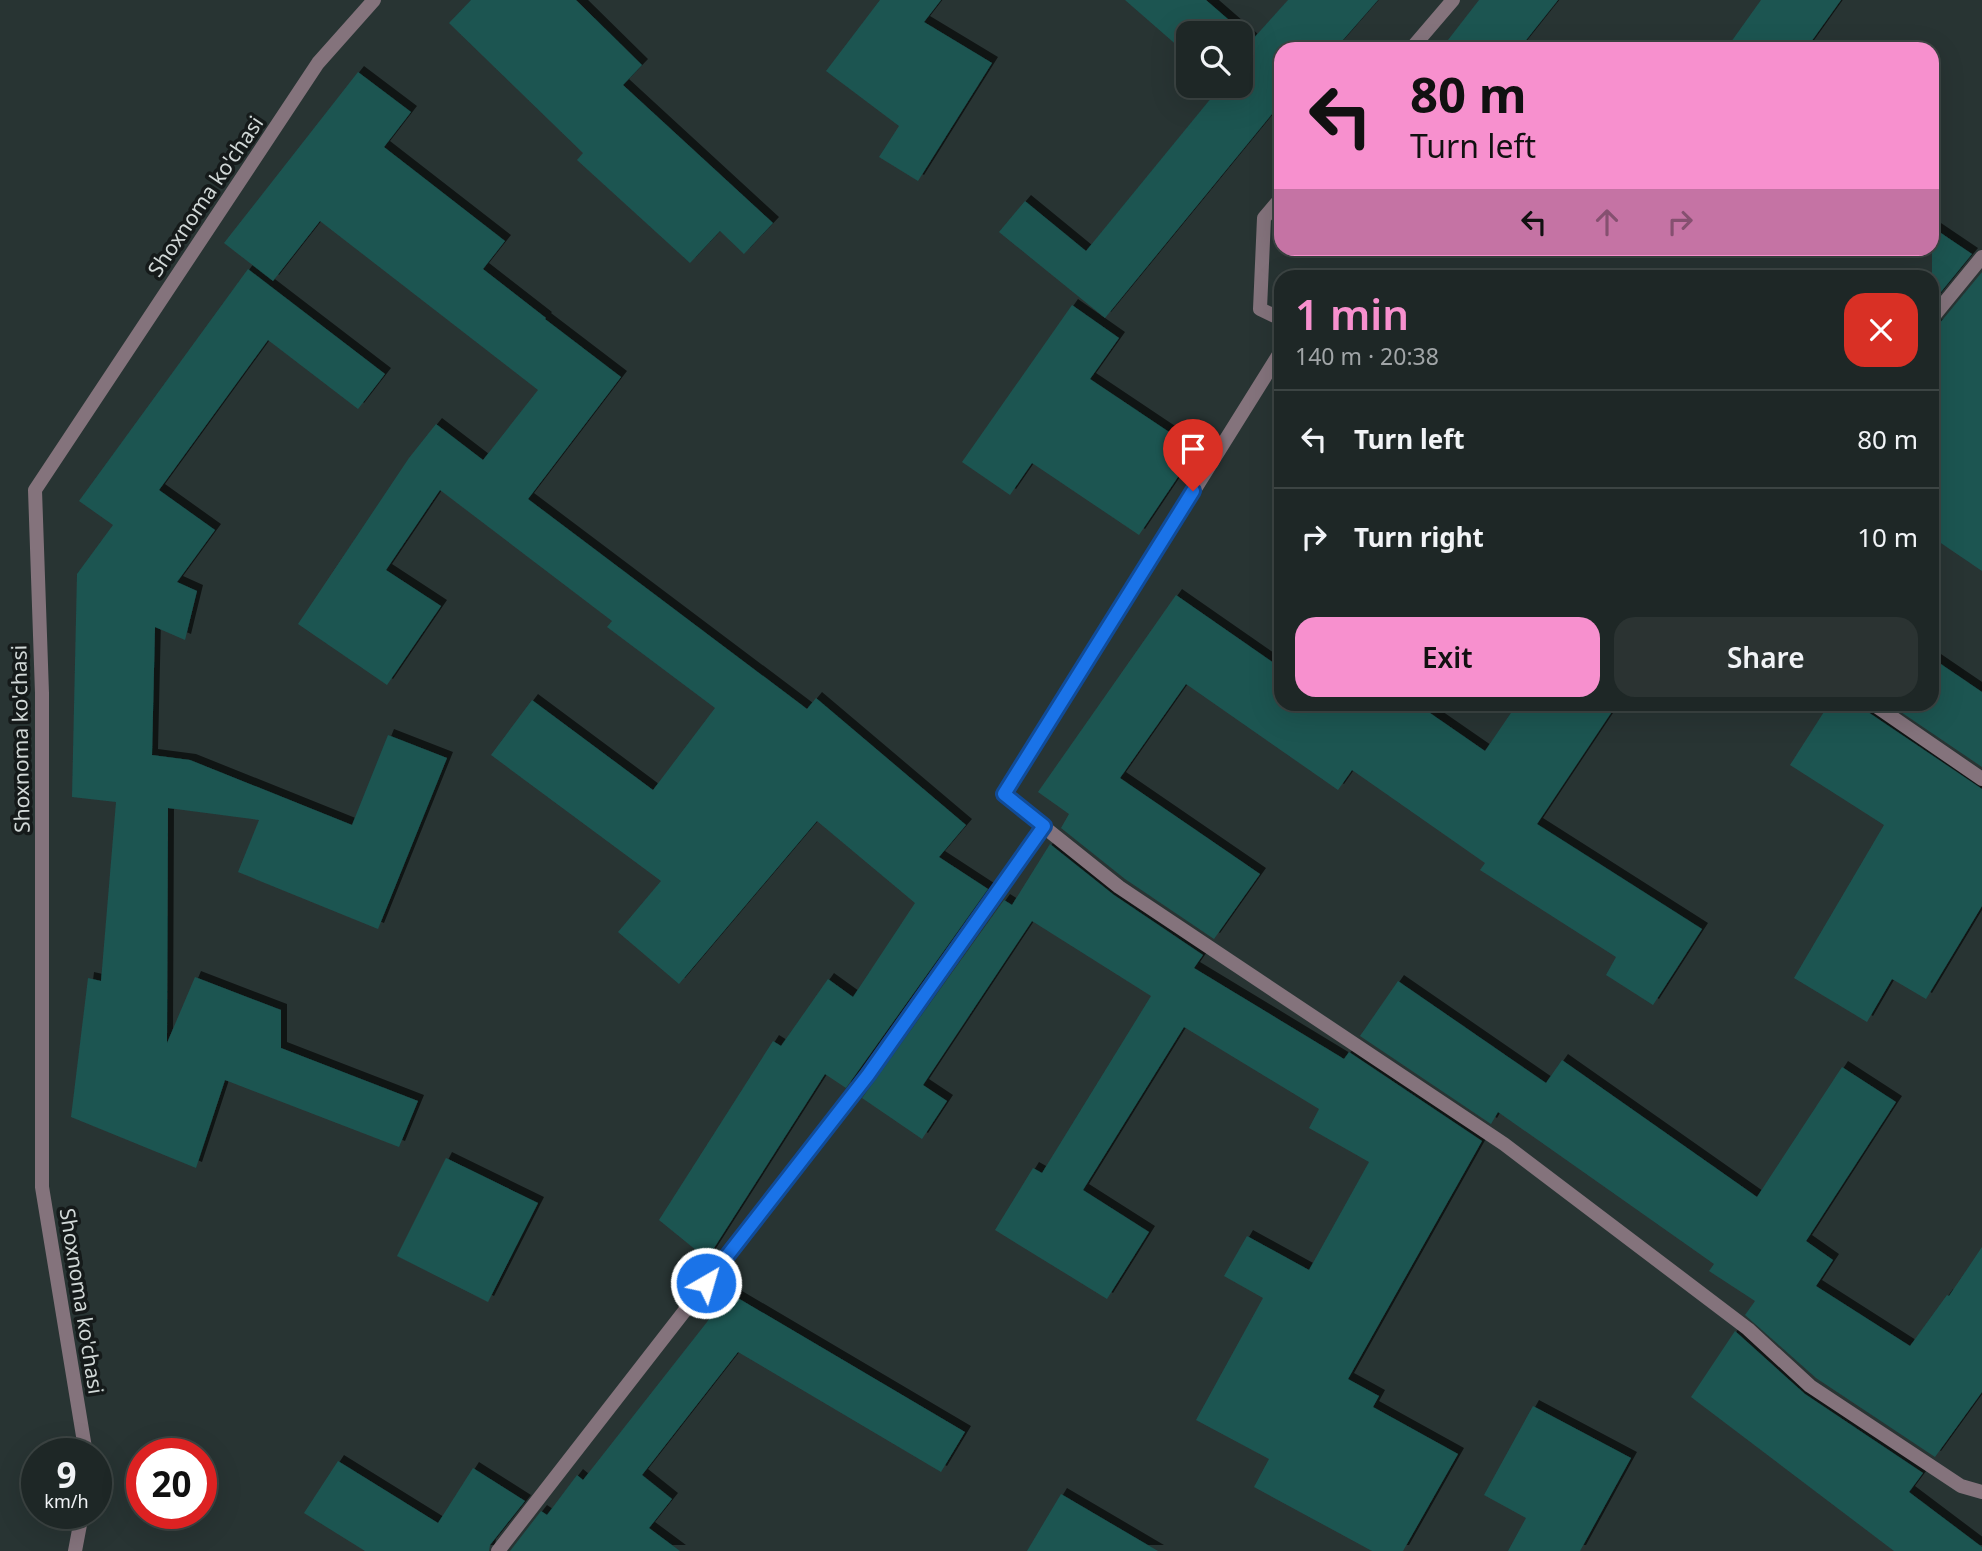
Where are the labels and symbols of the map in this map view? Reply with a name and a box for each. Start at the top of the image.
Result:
street label: Shoxnoma ko'chasi [141,110,269,282]
pin [1163,419,1223,491]
street label: Shoxnoma ko'chasi [4,645,36,833]
street label: Shoxnoma ko'chasi [53,1206,111,1396]
position arrow [669,1246,743,1320]
speed limit sign: 20 [126,1438,217,1529]

